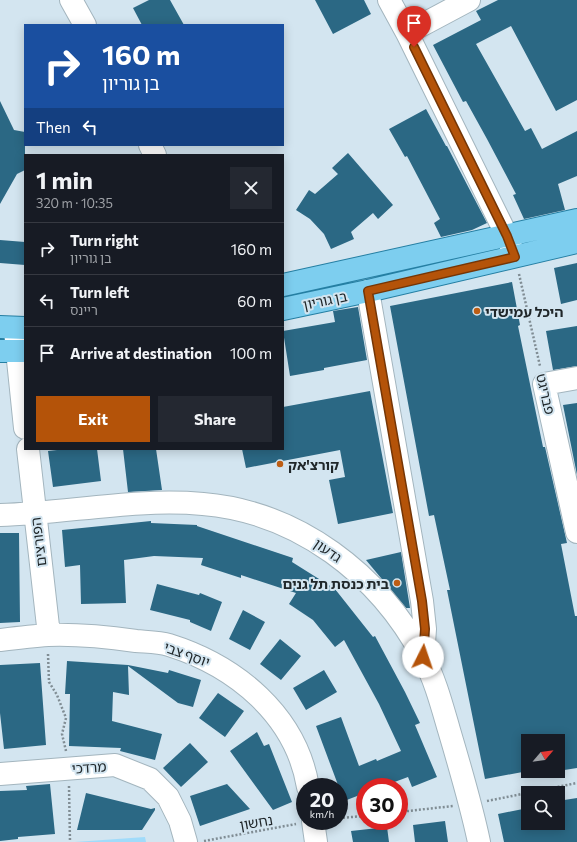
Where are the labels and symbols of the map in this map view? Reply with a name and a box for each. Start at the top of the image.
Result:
pin [397,6,431,47]
street label: בן גוריון [301,287,349,313]
place label: היכל עמישדי [485,303,563,320]
marker: היכל עמישדי [472,306,482,316]
street label: פבריגט [533,372,559,416]
place label: קורצ'אק [288,456,339,473]
marker: קורצ'אק [275,459,285,469]
street label: הפורצים [27,516,49,568]
street label: גדעון [311,534,345,566]
place label: בית כנסת תל גנים [282,575,389,592]
marker: בית כנסת תל גנים [392,578,402,588]
position arrow [402,636,444,678]
street label: יוסף צבי [162,638,212,670]
north arrow [521,734,565,778]
street label: מרדכי [71,757,107,777]
speed limit sign: 30 [356,778,408,830]
street label: נחשון [238,811,274,833]

